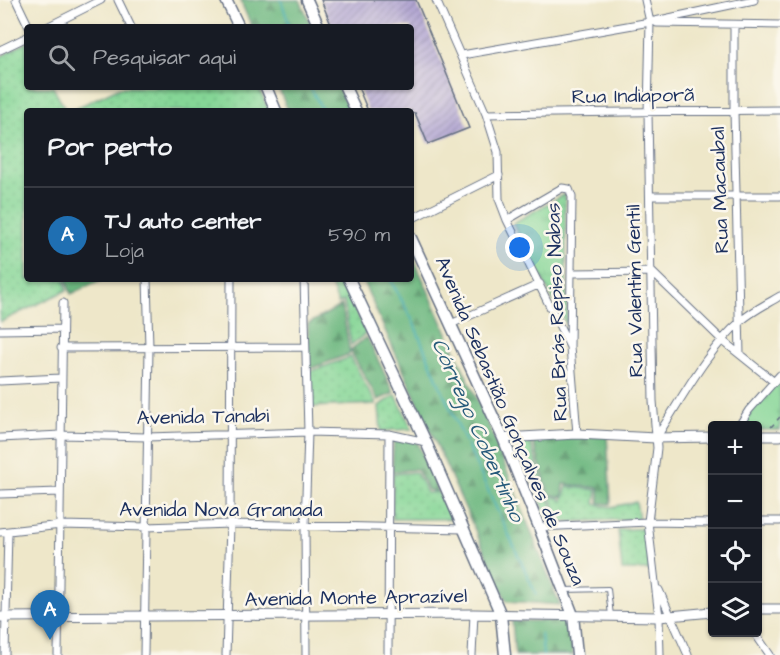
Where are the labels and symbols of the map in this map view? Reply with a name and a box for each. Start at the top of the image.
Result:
street label: Rua Indiaporã [571,81,695,111]
street label: Rua Macaubal [704,126,736,254]
street label: Rua Brás Repiso Nabas [539,202,575,422]
street label: Rua Valentim Gentil [619,204,651,378]
your location [505,233,534,262]
street label: Avenida Sebastião Gonçalves de Souza [428,252,592,590]
water label: Córrego Cobertinho [424,334,532,529]
street label: Avenida Tanabi [136,402,270,432]
street label: Avenida Nova Granada [119,496,323,524]
street label: Avenida Monte Aprazível [244,582,468,614]
pin: A [31,590,70,640]

